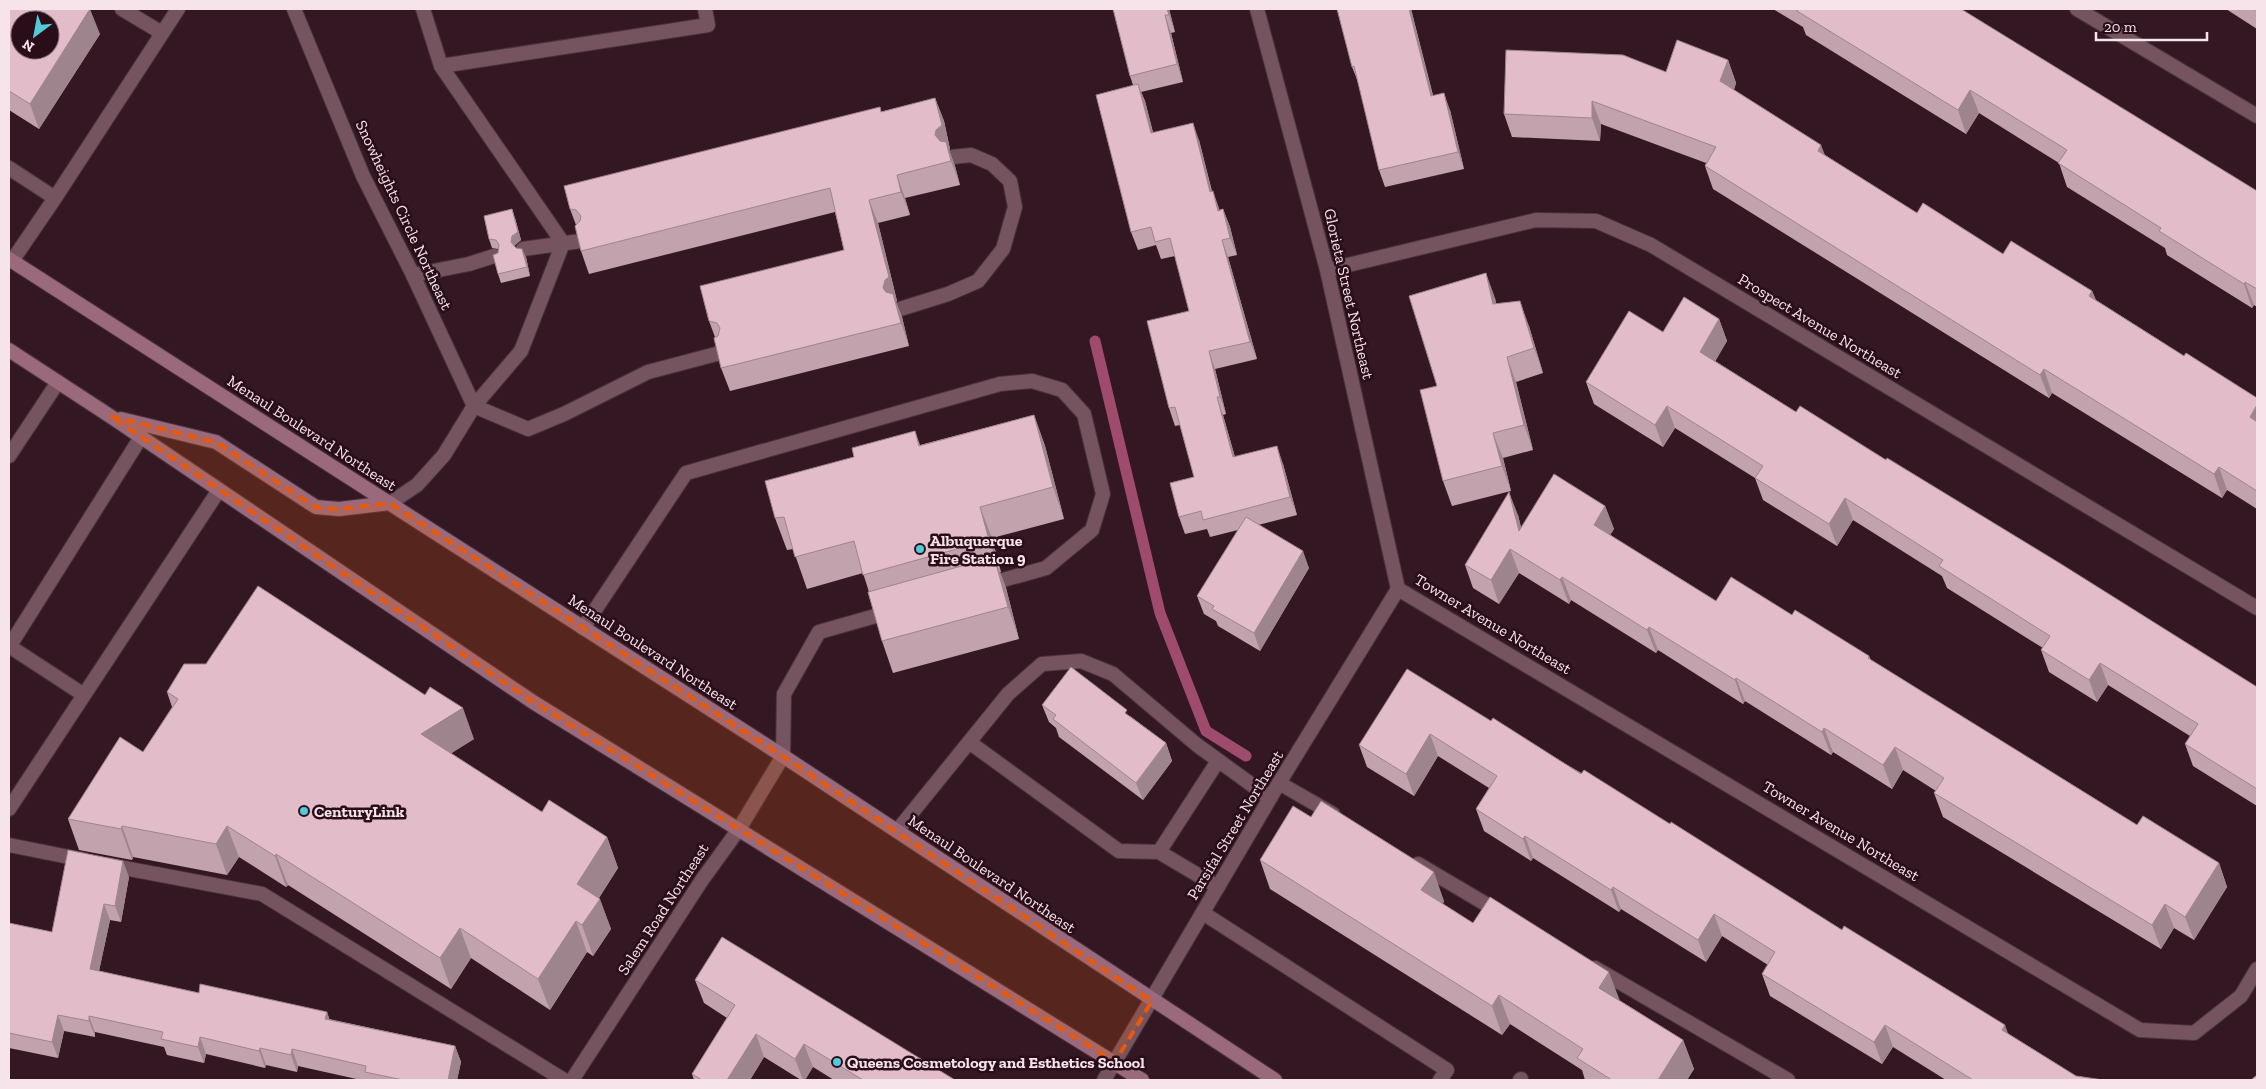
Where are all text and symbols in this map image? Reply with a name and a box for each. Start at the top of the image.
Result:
north arrow [10,10,60,60]
scale bar [2096,10,2207,42]
text: 20 m [2104,18,2137,36]
text: N [19,35,37,56]
street label: Snowheights Circle Northeast [352,117,456,313]
street label: Glorieta Street Northeast [1320,207,1378,381]
street label: Prospect Avenue Northeast [1735,270,1905,383]
street label: Menaul Boulevard Northeast [224,371,400,495]
place label: Albuquerque Fire Station 9 [930,531,1026,568]
marker: Albuquerque Fire Station 9 [914,543,926,555]
street label: Towner Avenue Northeast [1411,570,1575,678]
street label: Menaul Boulevard Northeast [565,590,741,714]
street label: Parsifal Street Northeast [1183,747,1287,903]
street label: Towner Avenue Northeast [1759,777,1923,885]
place label: CenturyLink [314,802,404,821]
marker: CenturyLink [298,805,310,817]
street label: Menaul Boulevard Northeast [905,811,1079,937]
street label: Salem Road Northeast [613,840,713,978]
place label: Queens Cosmetology and Esthetics School [847,1053,1145,1072]
marker: Queens Cosmetology and Esthetics School [831,1056,843,1068]

